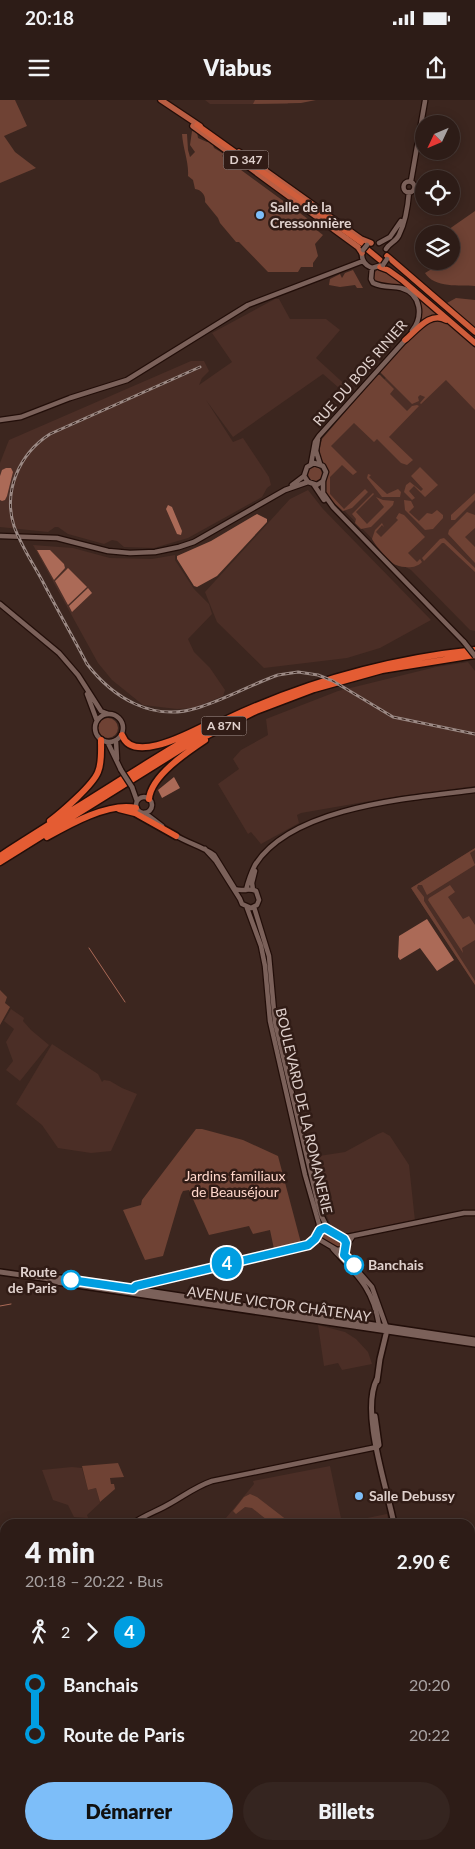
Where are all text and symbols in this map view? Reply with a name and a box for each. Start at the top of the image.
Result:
text: 20:18 [25,6,74,29]
icon: menu [25,54,53,82]
text: Viabus [204,54,271,81]
icon: share [422,54,450,82]
north arrow [415,115,460,160]
map controls [415,115,460,270]
road number: D 347 [224,150,268,170]
button: locate [415,170,460,215]
place label: Salle de la Cressonnière [270,198,352,231]
marker: Salle de la Cressonnière [254,209,266,221]
button: layers [415,225,460,270]
street label: RUE DU BOIS RINIER [309,316,410,429]
road number: A 87N [202,716,246,736]
street label: BOULEVARD DE LA ROMANERIE [272,1006,337,1216]
park label: Jardins familiaux de Beauséjour [184,1167,286,1200]
line badge: 4 [211,1247,243,1279]
text: 4 [222,1252,232,1274]
marker: Banchais [344,1255,364,1275]
place label: Banchais [368,1256,424,1273]
place label: Route de Paris [8,1263,58,1296]
marker: Route de Paris [61,1270,81,1290]
street label: AVENUE VICTOR CHÂTENAY [186,1282,372,1325]
place label: Salle Debussy [369,1487,456,1504]
marker: Salle Debussy [353,1490,365,1502]
text: 4 min [25,1535,95,1569]
text: 2.90 € [397,1550,450,1573]
text: 20:18 – 20:22 · Bus [25,1571,163,1590]
icon: walk [25,1618,53,1646]
icon: forward [78,1618,106,1646]
text: 4 [124,1621,135,1643]
text: 2 [61,1622,70,1641]
text: Banchais [63,1673,138,1696]
text: 20:20 [409,1675,450,1694]
text: Route de Paris [63,1723,185,1746]
text: 20:22 [409,1725,450,1744]
button: Démarrer [25,1782,233,1840]
button: Billets [243,1782,450,1840]

